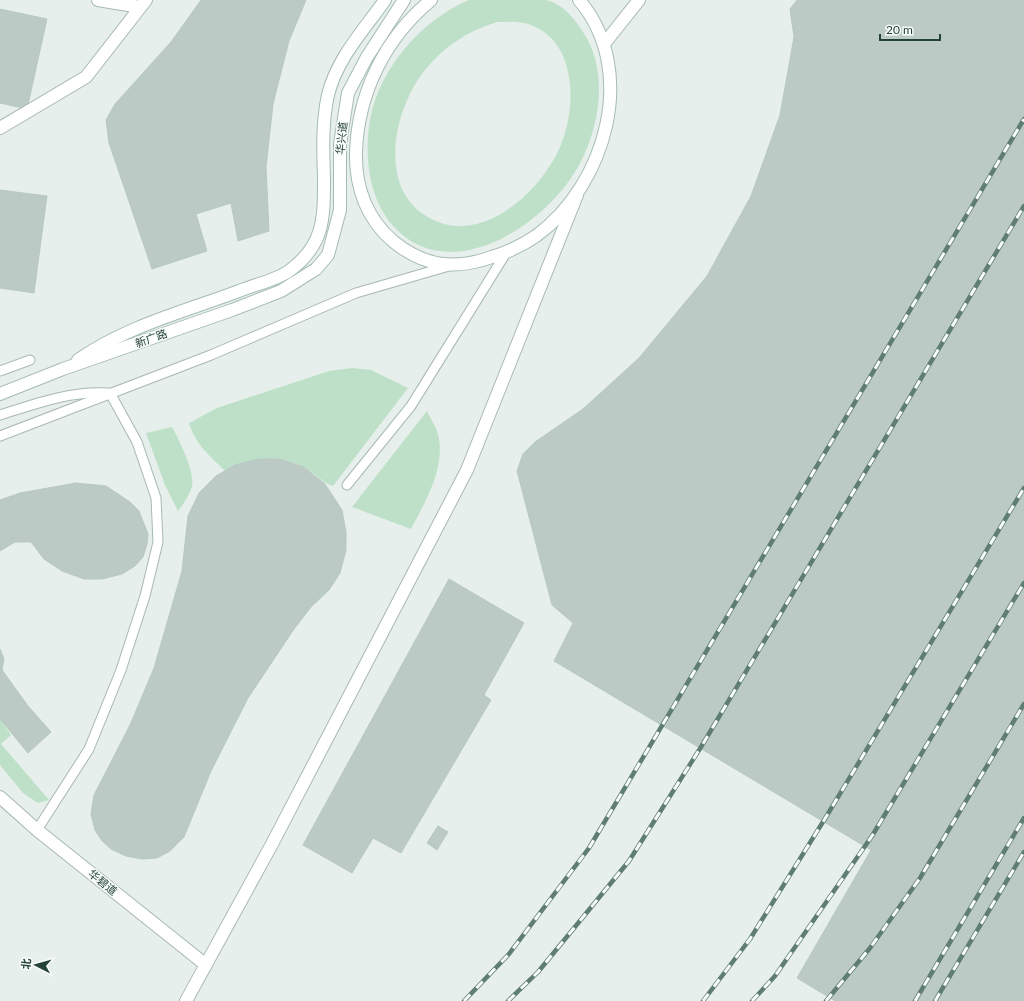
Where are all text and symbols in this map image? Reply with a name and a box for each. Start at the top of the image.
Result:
scale bar [880,16,940,42]
text: 20 m [886,22,913,37]
street label: 华兴道 [333,121,349,155]
street label: 新广路 [133,326,169,350]
street label: 华碧道 [86,867,120,897]
north arrow [16,945,56,985]
text: 北 [19,958,33,970]

